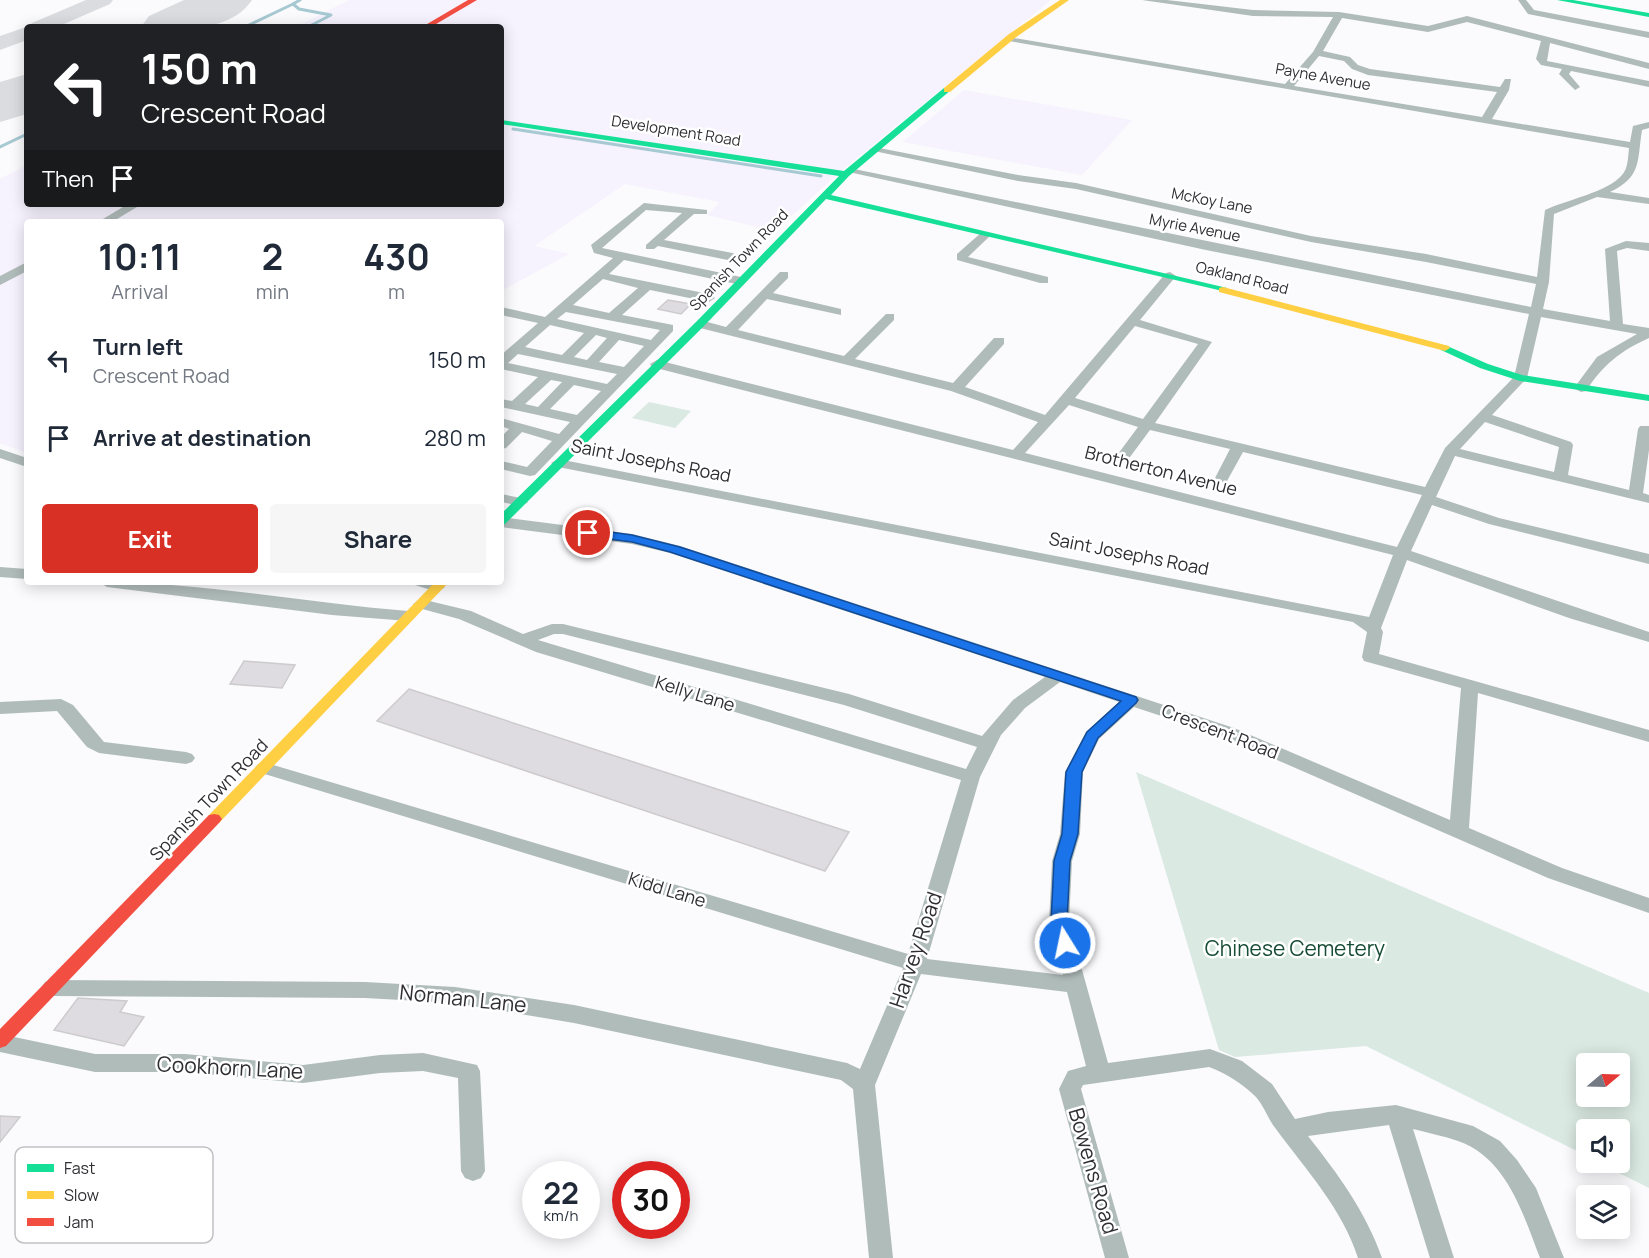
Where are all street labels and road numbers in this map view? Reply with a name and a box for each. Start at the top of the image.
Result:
street label: Payne Avenue [1274,58,1373,95]
street label: Development Road [610,110,742,151]
street label: McKoy Lane [1170,182,1255,219]
street label: Spanish Town Road [685,204,793,315]
street label: Myrie Avenue [1148,208,1243,247]
street label: Oakland Road [1194,256,1291,299]
street label: Saint Josephs Road [569,433,733,487]
street label: Brotherton Avenue [1082,439,1240,501]
street label: Saint Josephs Road [1047,526,1211,580]
street label: Kelly Lane [652,670,738,717]
street label: Crescent Road [1159,698,1282,764]
street label: Spanish Town Road [144,733,273,865]
street label: Kidd Lane [625,866,709,912]
street label: Harvey Road [882,888,948,1011]
street label: Norman Lane [398,977,528,1019]
street label: Cookhorn Lane [156,1049,304,1085]
street label: Bowens Road [1063,1104,1125,1237]

